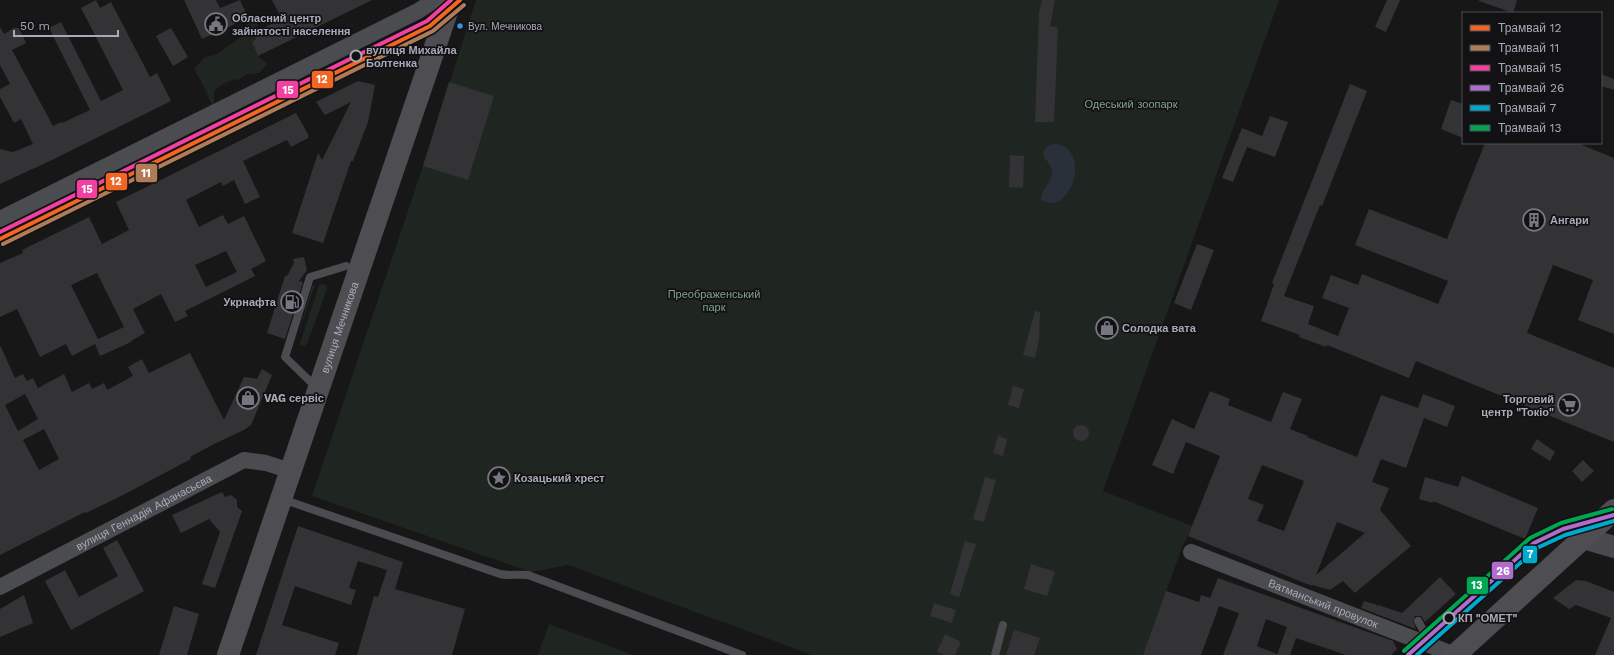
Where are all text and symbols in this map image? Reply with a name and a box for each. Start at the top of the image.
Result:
public building icon: Обласний центр зайнятості населення [203,11,229,37]
scale bar [14,12,118,38]
place label: Обласний центр зайнятості населення [232,12,350,38]
legend [1462,12,1602,144]
text: 50 m [20,19,50,33]
marker: Вул. Мечникова [455,21,465,31]
place label: Вул. Мечникова [468,21,542,32]
text: Трамвай 12 [1498,21,1561,35]
text: Трамвай 11 [1498,41,1559,55]
place label: вулиця Михайла Болтенка [366,44,457,70]
marker: вулиця Михайла Болтенка [349,49,363,63]
text: Трамвай 15 [1498,61,1561,75]
line badge: 12 [311,70,334,89]
text: 12 [316,73,328,86]
line badge: 15 [276,80,299,99]
text: Трамвай 26 [1498,81,1564,95]
text: 15 [282,84,294,97]
park label: Одеський зоопарк [1084,98,1178,111]
text: Трамвай 7 [1498,101,1556,115]
text: Трамвай 13 [1498,121,1561,135]
line badge: 11 [135,163,158,183]
text: 11 [141,167,151,180]
line badge: 12 [105,172,128,191]
text: 12 [110,175,122,188]
line badge: 15 [76,179,98,199]
text: 15 [81,183,93,196]
building icon: Ангари [1521,207,1547,233]
place label: Ангари [1550,214,1589,227]
street label: вулиця Мечникова [318,279,361,375]
park label: Преображенський парк [668,288,760,314]
fuel station icon: Укрнафта [279,289,305,315]
place label: Укрнафта [224,296,277,309]
shop icon: Солодка вата [1094,315,1120,341]
place label: Солодка вата [1122,322,1197,335]
shop icon: VAG сервіс [235,385,261,411]
place label: VAG сервіс [264,392,324,405]
supermarket icon: Торговий центр "Токіо" [1556,392,1582,418]
place label: Торговий центр "Токіо" [1481,393,1554,419]
place icon: Козацький хрест [486,465,512,491]
street label: вулиця Геннадія Афанасьєва [74,471,215,553]
place label: Козацький хрест [514,472,605,485]
line badge: 7 [1522,545,1538,564]
text: 7 [1527,548,1534,561]
line badge: 26 [1491,561,1514,580]
text: 26 [1496,565,1510,578]
street label: Ватманський провулок [1267,576,1380,631]
line badge: 13 [1466,576,1489,595]
text: 13 [1471,579,1483,592]
marker: КП "ОМЕТ" [1442,611,1456,625]
place label: КП "ОМЕТ" [1458,612,1517,625]

